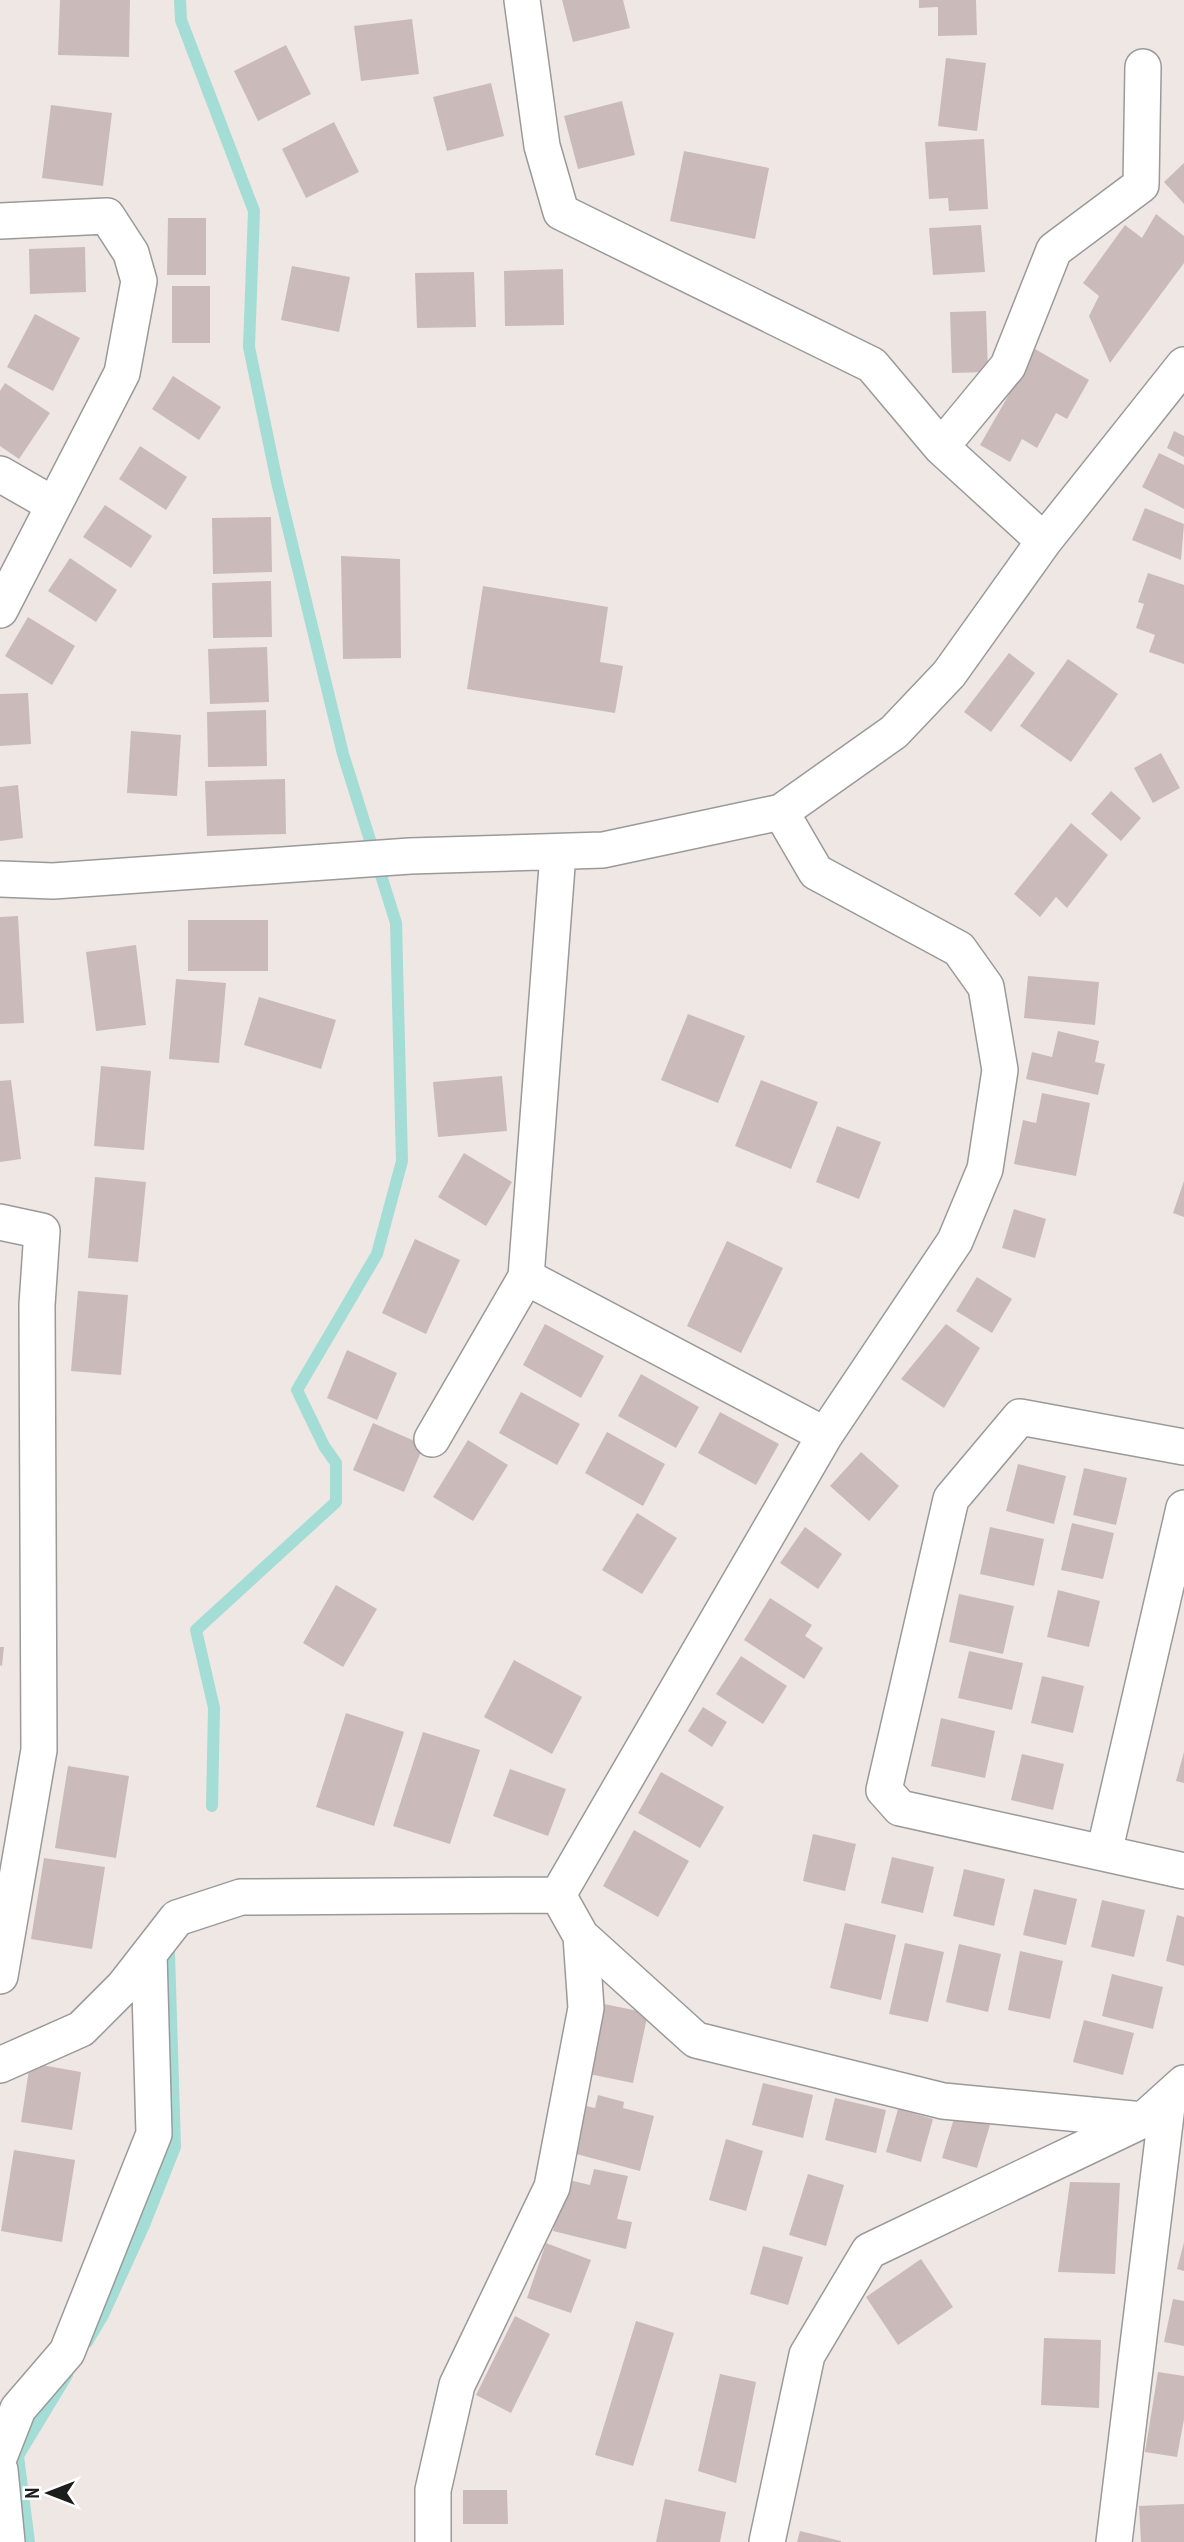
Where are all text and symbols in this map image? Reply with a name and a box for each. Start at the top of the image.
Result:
north arrow [14,2458,84,2528]
text: N [20,2488,44,2498]

